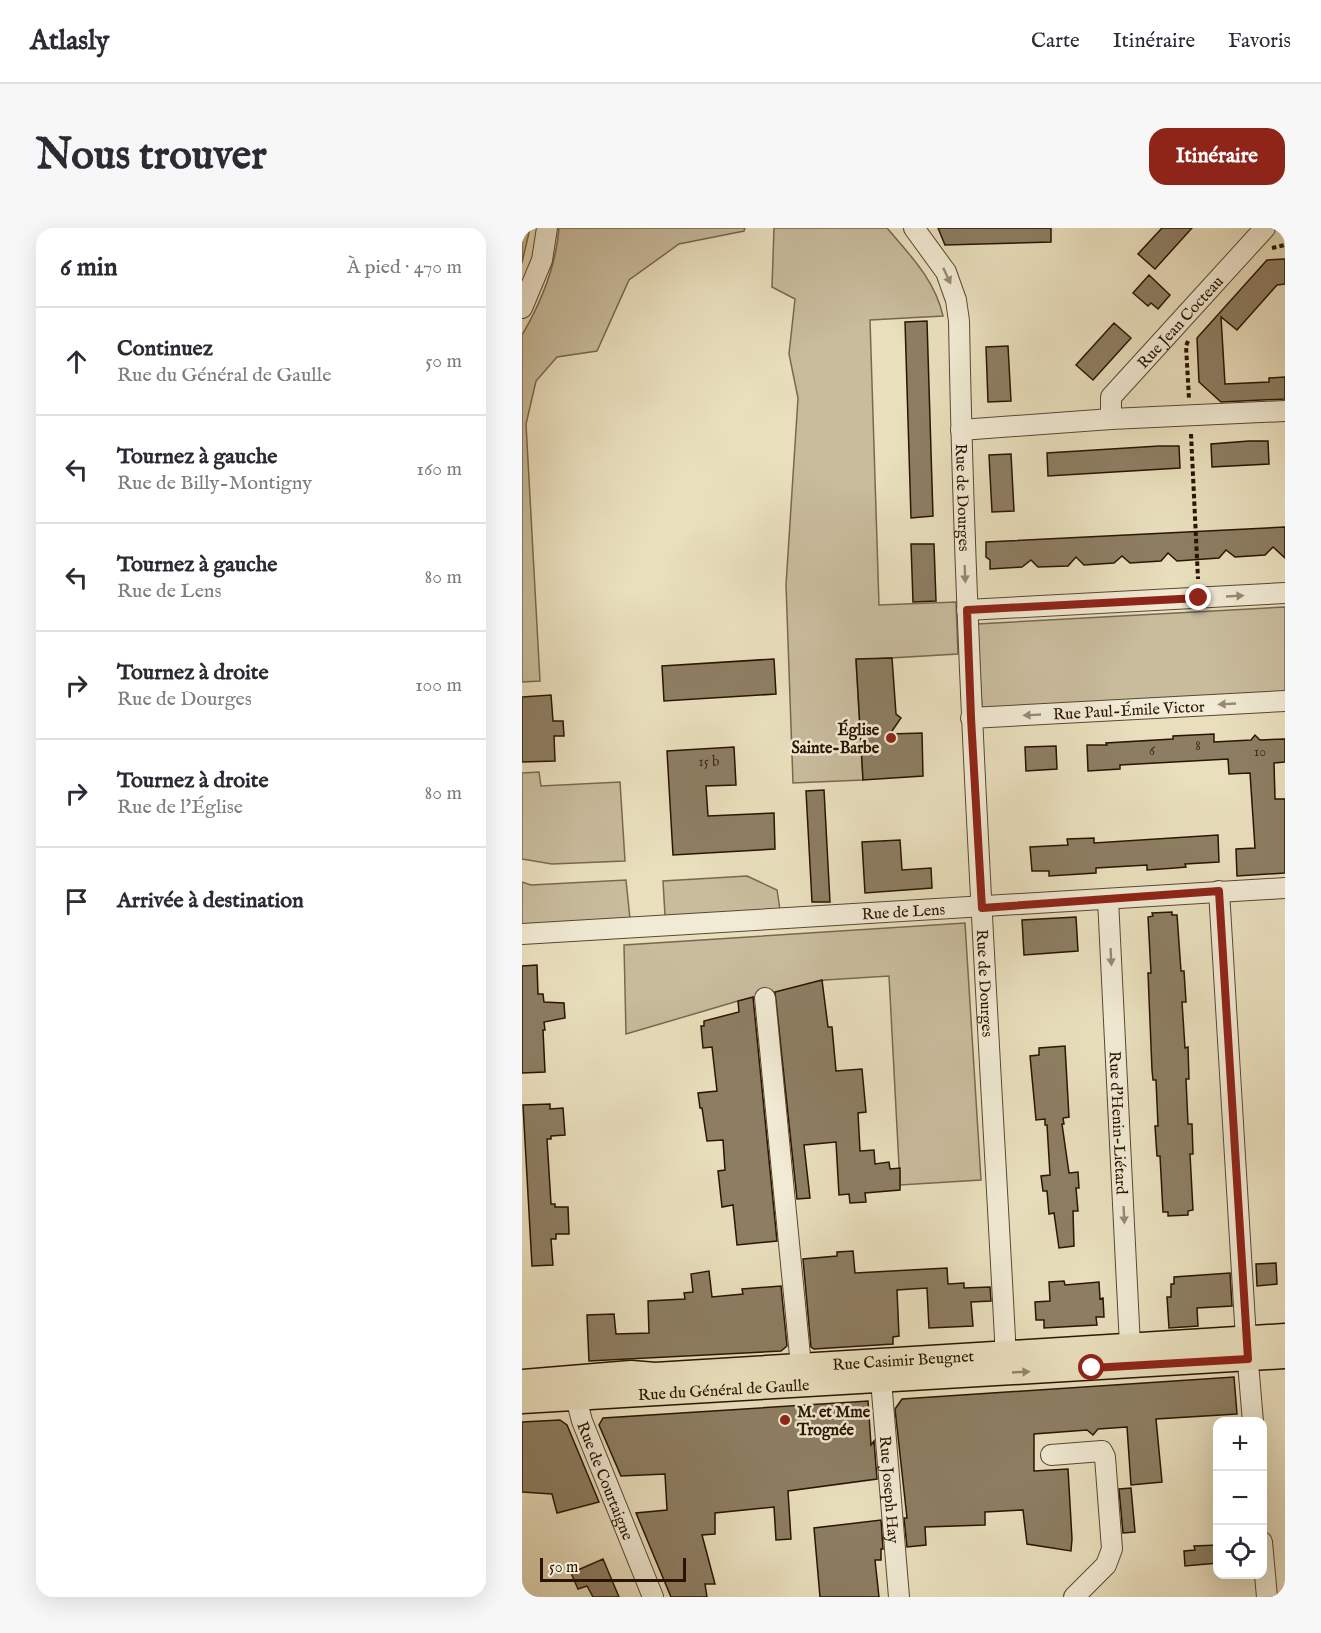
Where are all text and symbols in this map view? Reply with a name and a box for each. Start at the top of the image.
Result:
text: Atlasly [30,24,109,59]
text: Carte [1031,28,1080,55]
text: Itinéraire [1113,28,1195,55]
text: Favoris [1228,28,1291,55]
button: Itinéraire [1149,128,1285,185]
text: Nous trouver [36,130,267,183]
text: 6 min [60,251,118,284]
text: À pied · 470 m [347,255,462,280]
one-way arrow [942,268,951,285]
street label: Rue Jean Cocteau [1134,272,1229,374]
text: Continuez [117,335,213,363]
icon: ahead [60,345,93,378]
text: 50 m [425,349,462,374]
text: Rue du Général de Gaulle [117,363,331,388]
text: Tournez à gauche [117,443,277,471]
street label: Rue de Dourges [950,443,973,552]
icon: left [60,453,93,486]
text: 160 m [416,457,462,482]
text: Rue de Billy-Montigny [117,471,312,496]
text: Tournez à gauche [117,551,277,579]
icon: left [60,561,93,594]
text: 80 m [425,565,462,590]
one-way arrow [960,565,970,584]
text: Rue de Lens [117,579,222,604]
route end [1185,584,1211,610]
one-way arrow [1225,591,1244,600]
text: Tournez à droite [117,659,268,687]
icon: right [60,669,93,702]
text: 100 m [415,673,462,698]
text: Rue de Dourges [117,687,252,712]
street label: Rue Paul-Émile Victor [1053,697,1205,726]
one-way arrow [1217,700,1236,709]
one-way arrow [1022,710,1041,719]
place label: Église Sainte-Barbe [792,719,880,759]
marker: Église Sainte-Barbe [884,731,898,745]
house number: 8 [1195,737,1201,755]
house number: 6 [1149,742,1156,760]
house number: 10 [1254,743,1266,761]
house number: 15 b [699,753,719,771]
text: Tournez à droite [117,767,268,795]
icon: right [60,777,93,810]
text: 80 m [425,781,462,806]
text: Rue de l'Église [117,795,243,820]
icon: arrive [60,885,93,918]
text: Arrivée à destination [117,887,304,915]
street label: Rue de Lens [861,900,946,926]
street label: Rue de Dourges [971,929,996,1038]
one-way arrow [1106,948,1115,967]
street label: Rue d'Henin-Liétard [1103,1051,1131,1195]
one-way arrow [1119,1205,1129,1224]
street label: Rue Casimir Beugnet [832,1347,975,1376]
route start [1078,1354,1104,1380]
one-way arrow [1011,1368,1030,1377]
street label: Rue du Général de Gaulle [638,1376,810,1406]
place label: M. et Mme Trognée [796,1403,871,1441]
marker: M. et Mme Trognée [778,1413,792,1427]
map controls [1213,1417,1267,1579]
button: + [1213,1417,1267,1471]
street label: Rue de Courtaigne [571,1419,637,1543]
street label: Rue Joseph Hay [874,1435,903,1545]
button: − [1213,1471,1267,1525]
button: locate [1213,1525,1267,1579]
scale bar [540,1555,686,1582]
text: 50 m [549,1558,578,1578]

